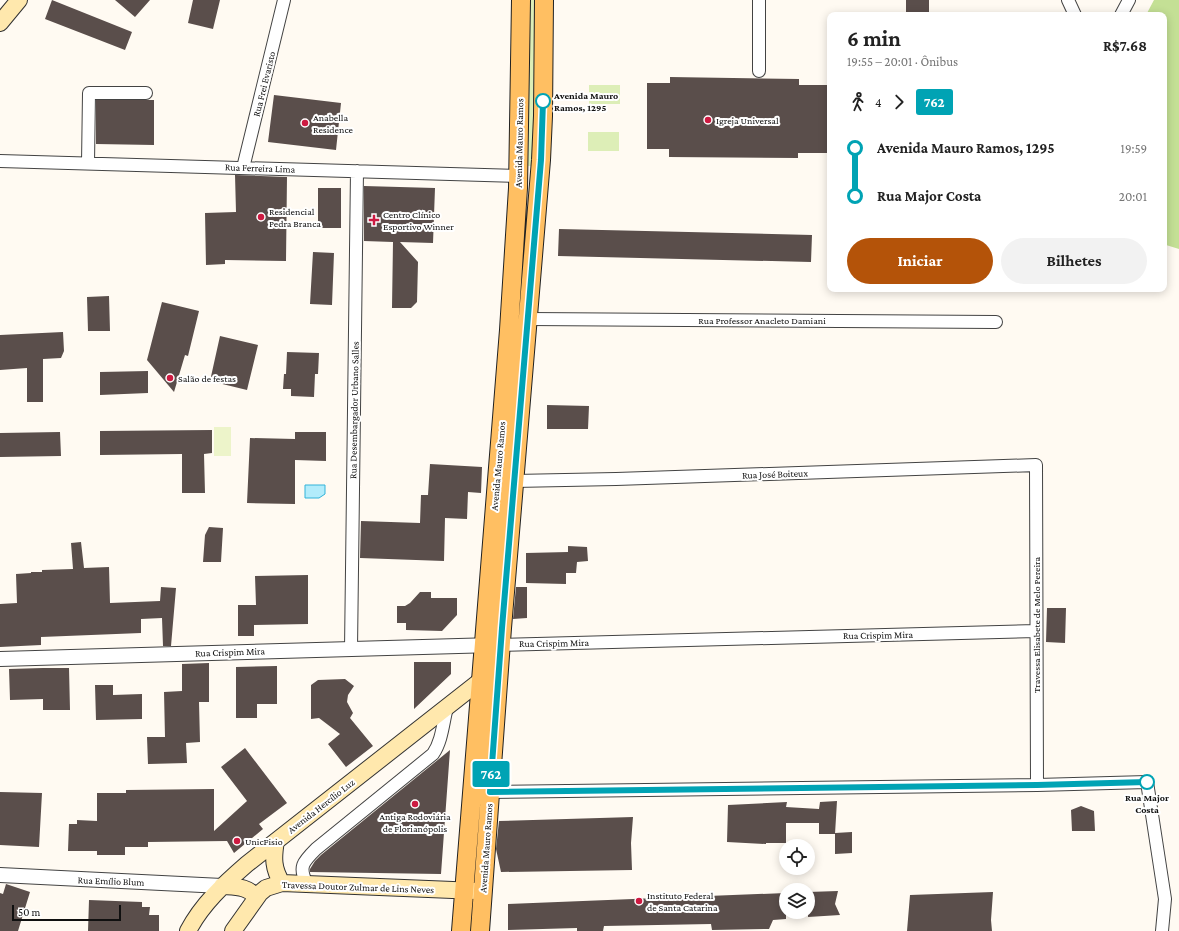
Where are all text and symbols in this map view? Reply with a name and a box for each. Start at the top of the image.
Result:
text: 6 min [847,26,901,51]
text: R$7.68 [1103,38,1147,54]
street label: Rua Frei Evaristo [251,50,277,118]
text: 19:55 – 20:01 · Ônibus [847,54,958,69]
place label: Avenida Mauro Ramos, 1295 [553,90,618,113]
icon: walk [847,91,869,113]
icon: forward [888,91,910,113]
marker: Avenida Mauro Ramos, 1295 [535,93,551,109]
text: 762 [924,94,945,110]
text: 4 [875,95,882,110]
street label: Avenida Mauro Ramos [513,98,525,188]
place label: Anabella Residence [313,112,353,135]
marker: Igreja Universal [703,115,713,125]
place label: Igreja Universal [716,115,779,127]
marker: Anabella Residence [300,118,310,128]
text: Avenida Mauro Ramos, 1295 [877,140,1055,156]
text: 19:59 [1121,141,1147,156]
street label: Rua Ferreira Lima [225,161,296,175]
text: Rua Major Costa [877,188,981,204]
text: 20:01 [1119,189,1147,204]
place label: Residencial Pedra Branca [269,206,321,229]
place label: Centro Clínico Esportivo Winner [383,209,454,232]
marker: Residencial Pedra Branca [256,212,266,222]
marker: Centro Clínico Esportivo Winner [368,214,380,226]
button: Iniciar [847,238,993,284]
button: Bilhetes [1001,238,1147,284]
street label: Rua Professor Anacleto Damiani [698,315,826,326]
street label: Rua Desembargador Urbano Salles [347,341,361,479]
marker: Salão de festas [165,373,175,383]
place label: Salão de festas [178,373,236,384]
street label: Avenida Mauro Ramos [489,421,507,511]
street label: Rua José Boiteux [742,467,808,481]
street label: Travessa Elisabete de Melo Pereira [1031,557,1042,693]
street label: Rua Crispim Mira [843,629,913,641]
street label: Rua Crispim Mira [519,637,589,649]
street label: Rua Crispim Mira [195,645,265,659]
line badge: 762 [468,761,514,787]
text: 762 [481,766,501,782]
marker: Rua Major Costa [1139,774,1155,790]
street label: Avenida Hercílio Luz [285,777,357,835]
place label: Rua Major Costa [1125,792,1169,815]
marker: Antiga Rodoviária de Florianópolis [410,799,420,809]
street label: Avenida Mauro Ramos [477,803,495,893]
place label: Antiga Rodoviária de Florianópolis [379,811,451,834]
marker: UnicFisio [232,836,242,846]
place label: UnicFisio [245,836,283,847]
map controls [779,839,815,919]
button: locate [779,839,815,875]
street label: Rua Emílio Blum [77,874,145,888]
street label: Travessa Doutor Zulmar de Lins Neves [282,879,434,895]
button: layers [779,883,815,919]
place label: Instituto Federal de Santa Catarina [647,890,718,913]
marker: Instituto Federal de Santa Catarina [634,896,644,906]
scale bar [12,903,121,922]
text: 50 m [18,906,40,918]

